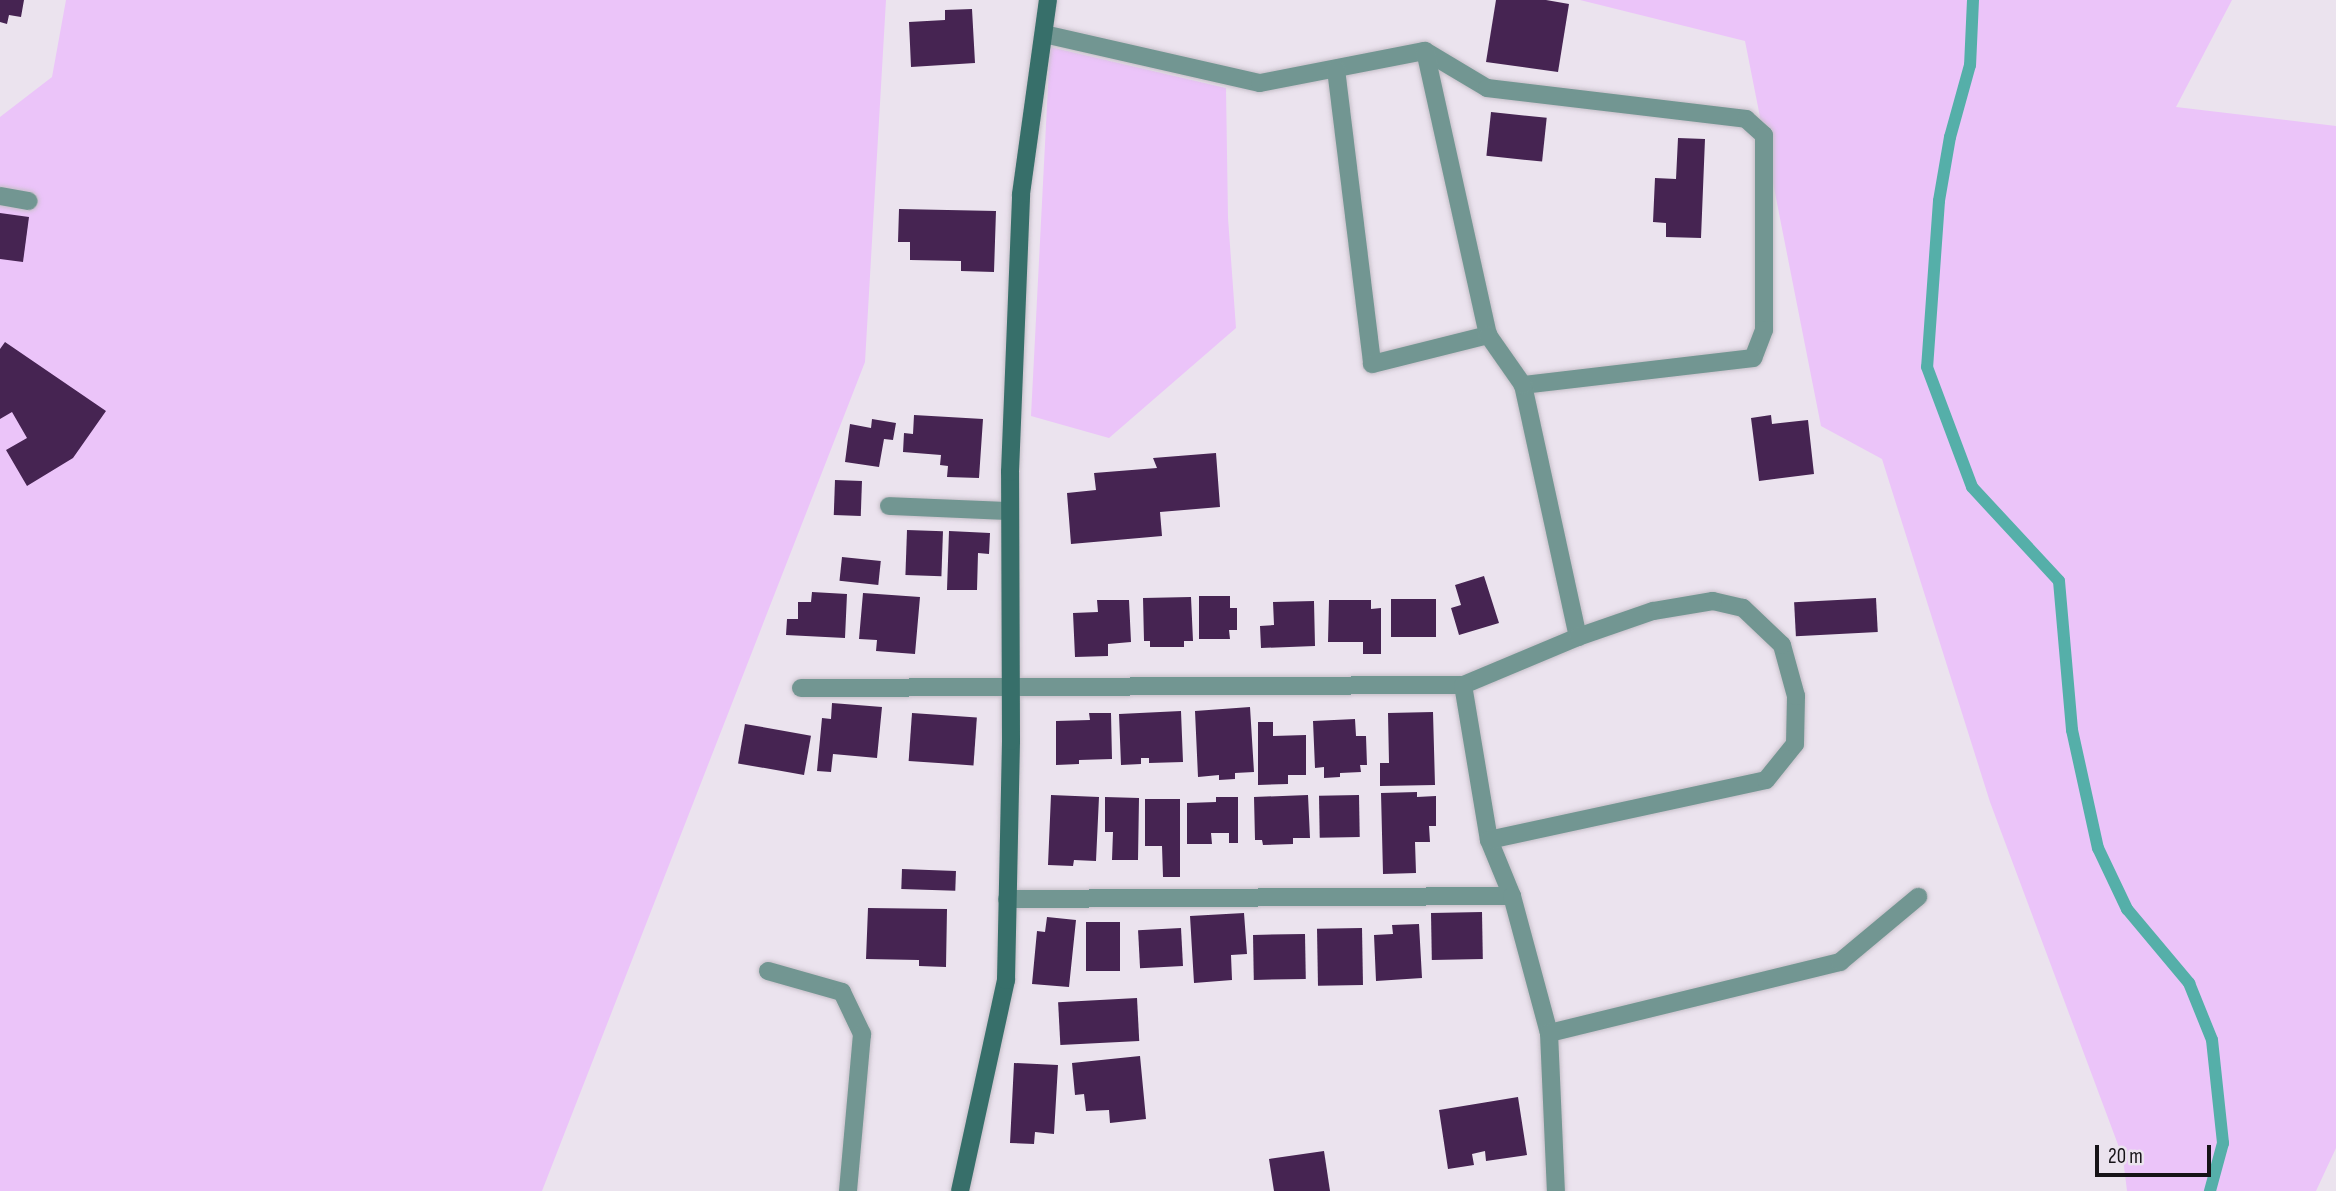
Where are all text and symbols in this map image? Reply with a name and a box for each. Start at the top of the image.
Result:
scale bar [2098,1132,2214,1176]
text: 20 m [2108,1144,2143,1169]

